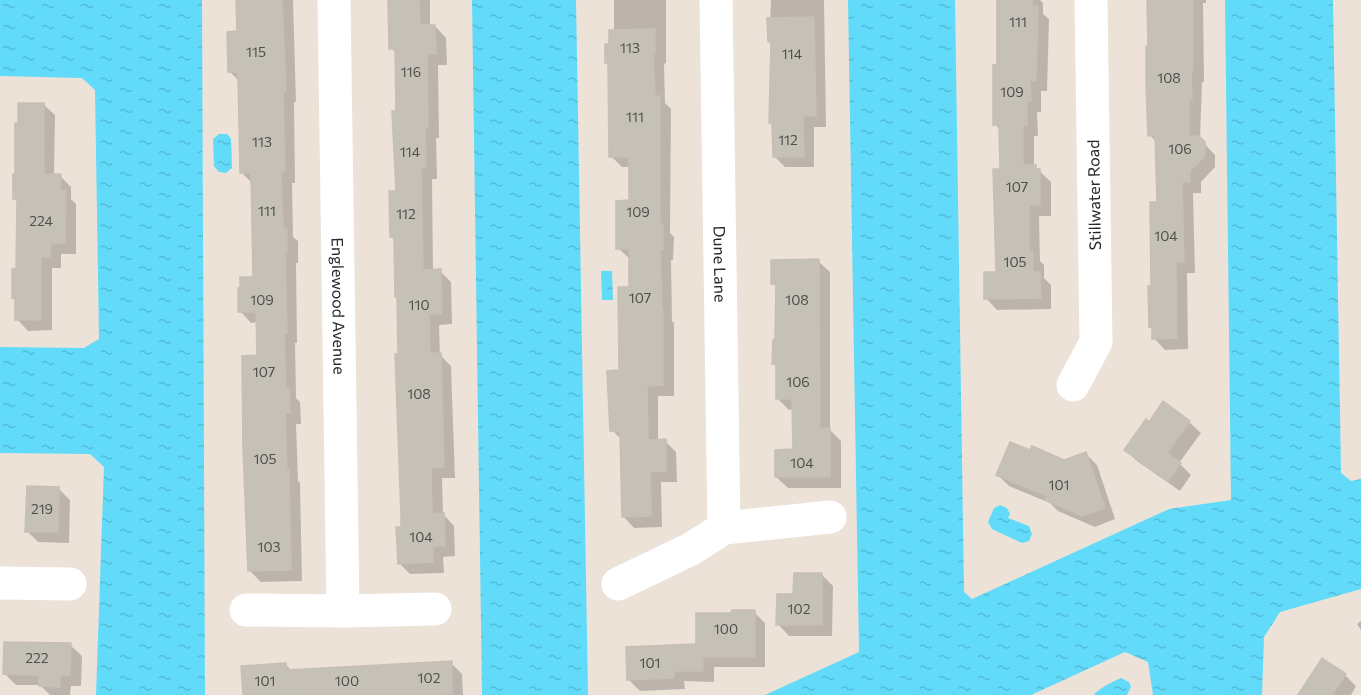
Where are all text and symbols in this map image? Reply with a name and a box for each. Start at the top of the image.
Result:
house number: 111 [1009,13,1027,30]
house number: 113 [620,39,640,56]
house number: 115 [246,43,266,60]
house number: 114 [782,45,803,62]
house number: 116 [401,63,421,80]
house number: 108 [1157,69,1181,86]
house number: 109 [1000,83,1024,100]
house number: 111 [626,108,644,125]
house number: 112 [778,131,798,148]
house number: 113 [252,133,272,150]
street label: Stillwater Road [1083,139,1104,251]
house number: 106 [1168,140,1192,157]
house number: 114 [400,143,421,160]
house number: 107 [1006,178,1028,195]
house number: 111 [258,202,276,219]
house number: 109 [626,203,650,220]
house number: 112 [396,205,416,222]
house number: 224 [29,212,53,229]
street label: Dune Lane [710,226,731,302]
house number: 104 [1154,227,1178,244]
street label: Englewood Avenue [328,237,350,375]
house number: 105 [1003,253,1027,270]
house number: 107 [629,289,651,306]
house number: 109 [250,291,274,308]
house number: 108 [785,291,809,308]
house number: 110 [408,296,430,313]
house number: 107 [253,363,275,380]
house number: 106 [786,373,810,390]
house number: 108 [407,385,431,402]
house number: 105 [253,450,277,467]
house number: 104 [790,454,814,471]
house number: 101 [1048,476,1070,493]
house number: 219 [31,500,53,517]
house number: 104 [409,528,433,545]
house number: 103 [257,538,281,555]
house number: 102 [788,600,811,617]
house number: 100 [714,620,738,637]
house number: 222 [25,649,49,666]
house number: 101 [639,654,661,671]
house number: 102 [418,669,441,686]
house number: 101 [254,672,276,689]
house number: 100 [335,672,359,689]

